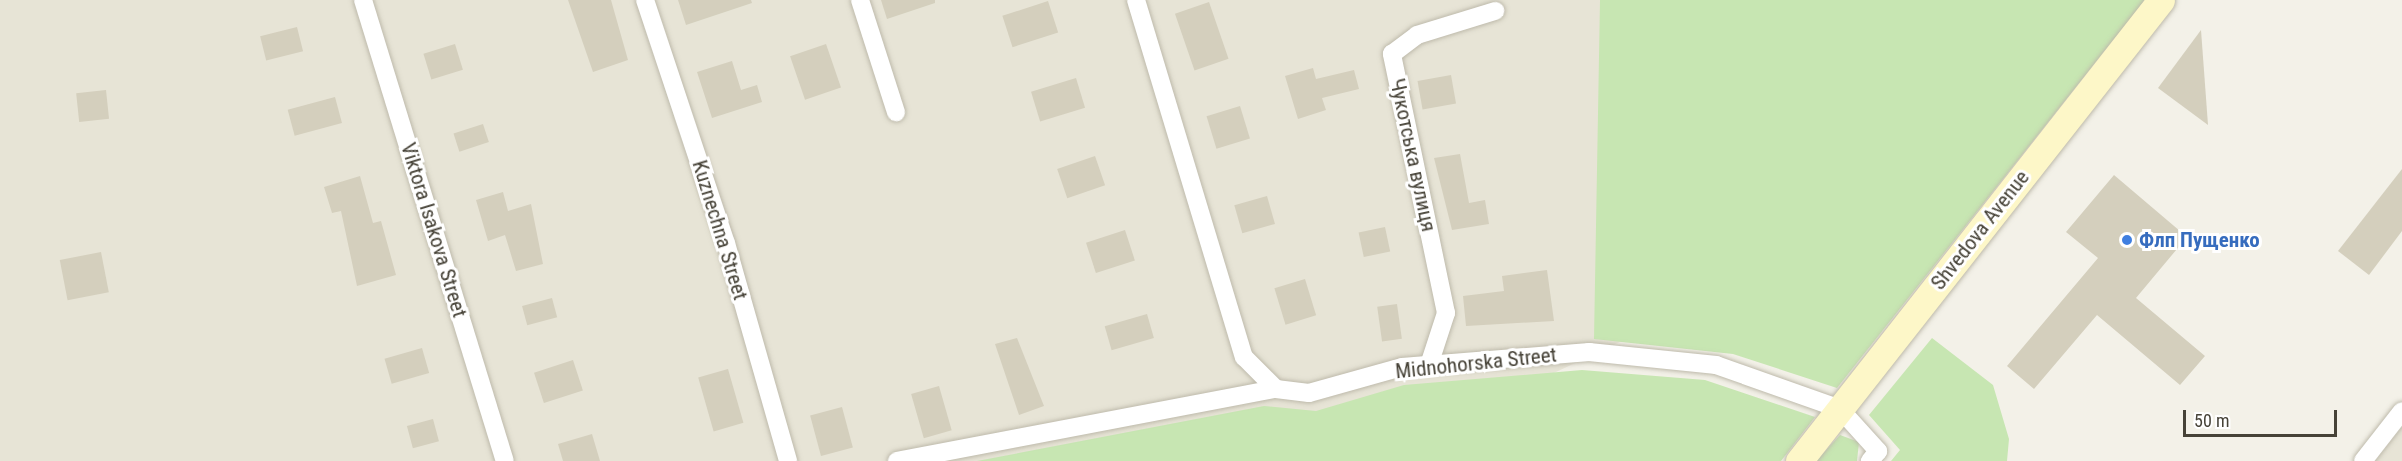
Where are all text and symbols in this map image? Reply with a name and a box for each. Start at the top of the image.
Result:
street label: Чукотська вулиця [1384,76,1442,234]
street label: Viktora Isakova Street [395,140,473,320]
street label: Kuznechna Street [687,157,753,303]
street label: Shvedova Avenue [1926,165,2034,295]
place label: Флп Пущенко [2139,227,2260,253]
marker: Флп Пущенко [2120,233,2134,247]
street label: Midnohorska Street [1394,342,1558,384]
scale bar [2186,398,2340,436]
text: 50 m [2194,410,2229,431]

